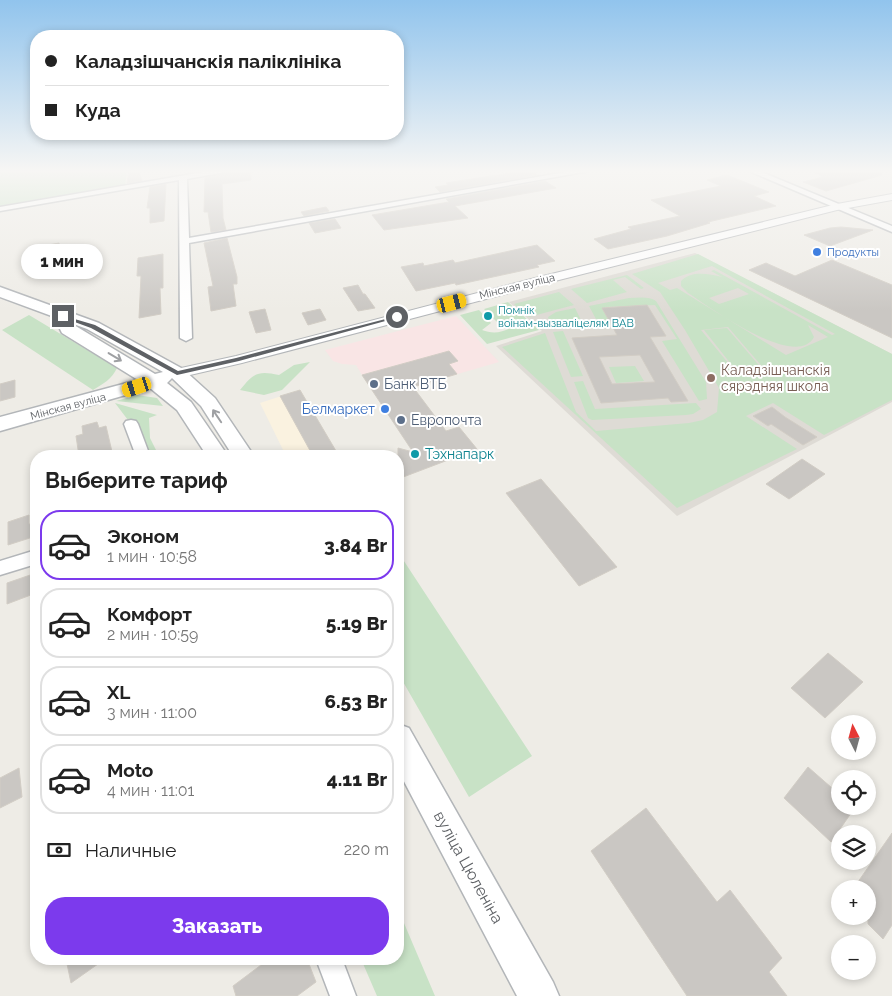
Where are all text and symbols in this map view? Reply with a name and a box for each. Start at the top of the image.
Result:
text: Каладзішчанскія паліклініка [75,50,341,72]
text: Куда [75,99,121,121]
callout: 1 мин [22,244,104,278]
marker: Продукты [811,246,823,258]
place label: Продукты [827,246,879,259]
text: 1 мин [40,252,84,271]
street label: Мінская вуліца [478,271,556,302]
car [435,292,468,314]
place label: Помнік воінам-вызваліцелям ВАВ [498,304,634,330]
route end [52,305,74,327]
route start [386,306,408,328]
marker: Помнік воінам-вызваліцелям ВАВ [482,310,494,322]
one-way arrow [108,353,122,363]
place label: Каладзішчанскія сярэдняя школа [721,362,830,394]
marker: Каладзішчанскія сярэдняя школа [705,372,717,384]
car [120,375,153,399]
place label: Банк ВТБ [384,376,447,392]
marker: Банк ВТБ [368,378,380,390]
street label: Мінская вуліца [29,390,107,423]
place label: Белмаркет [302,401,375,417]
marker: Белмаркет [379,403,391,415]
one-way arrow [212,409,222,423]
place label: Европочта [411,412,482,428]
marker: Европочта [395,414,407,426]
place label: Тэхнапарк [425,446,494,462]
marker: Тэхнапарк [409,448,421,460]
text: Выберите тариф [45,467,228,493]
icon: car [47,523,92,568]
text: Эконом [107,525,179,547]
text: 3.84 Br [324,534,387,556]
text: 1 мин · 10:58 [107,547,197,566]
icon: car [47,601,92,646]
text: Комфорт [107,603,192,625]
text: 5.19 Br [326,612,387,634]
text: 2 мин · 10:59 [107,625,198,644]
icon: car [47,679,92,724]
text: XL [107,681,130,703]
text: 6.53 Br [324,690,387,712]
text: 3 мин · 11:00 [107,703,197,722]
north arrow [831,715,876,760]
map controls [831,715,876,980]
icon: car [47,757,92,802]
text: Moto [107,759,153,781]
text: 4.11 Br [327,768,387,790]
button: locate [831,770,876,815]
text: 4 мин · 11:01 [107,781,194,800]
street label: вуліца Цюленіна [430,808,507,927]
button: layers [831,825,876,870]
icon: cash [45,836,73,864]
text: Наличные [85,839,176,861]
text: 220 m [344,840,389,859]
button: + [831,880,876,925]
button: Заказать [45,897,389,955]
button: − [831,935,876,980]

